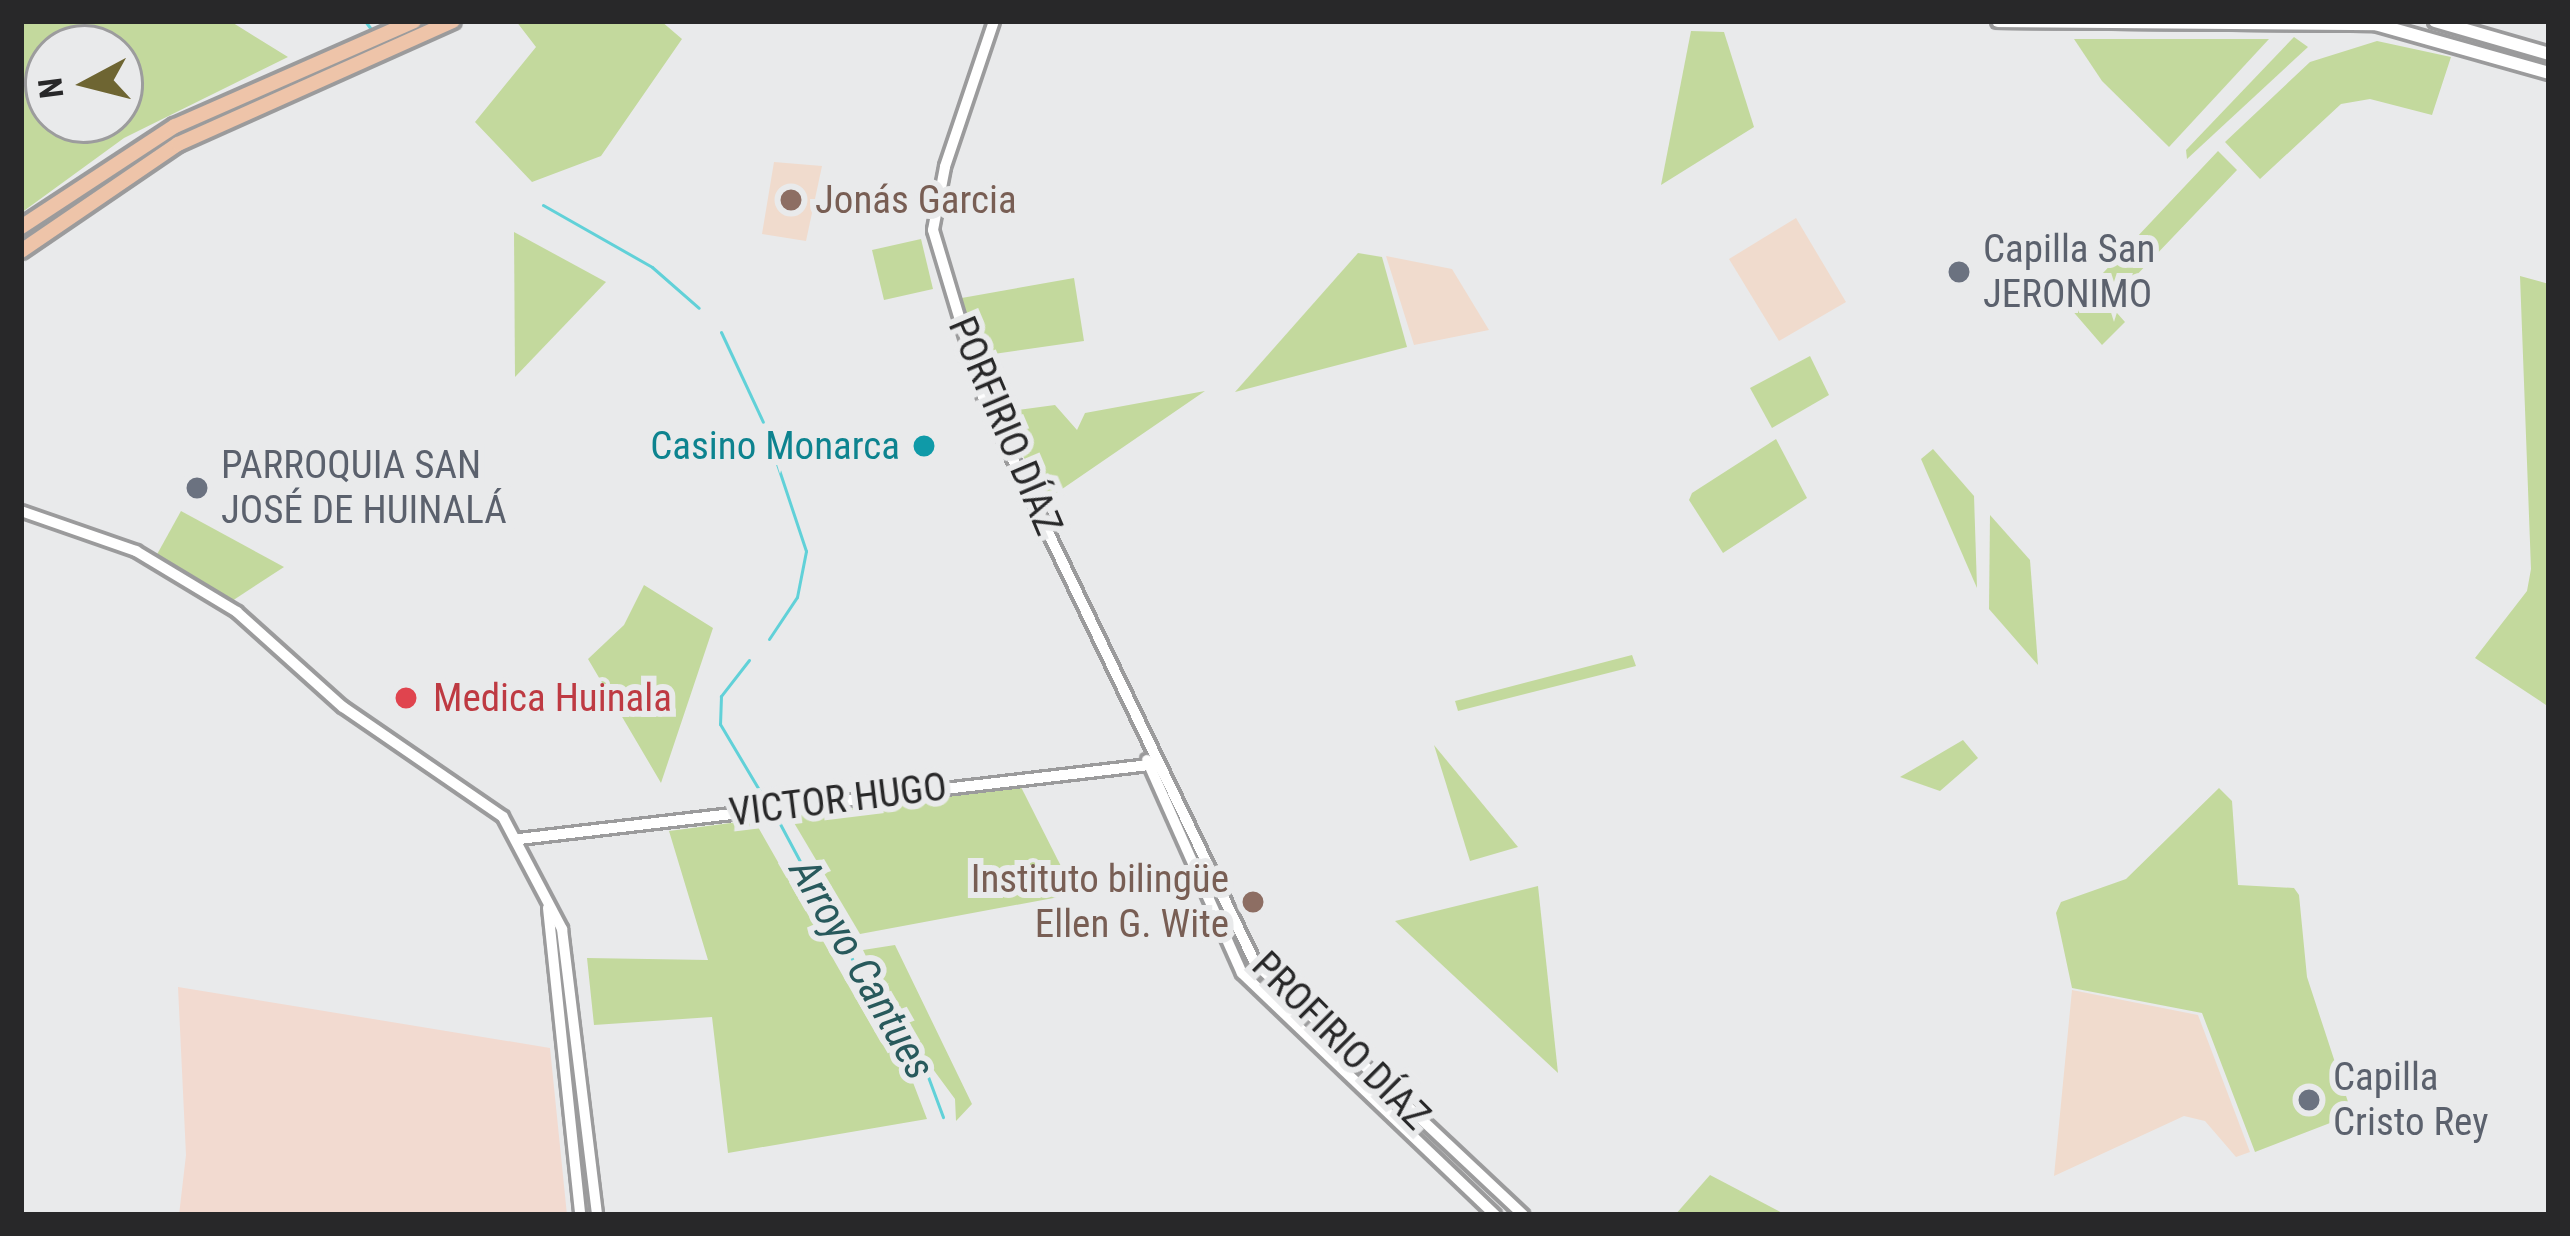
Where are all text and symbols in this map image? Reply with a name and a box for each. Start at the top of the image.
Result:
north arrow [24,24,144,144]
text: N [30,76,71,100]
place label: Jonás Garcia [815,177,1017,223]
marker: Jonás Garcia [778,187,804,213]
place label: Capilla San JERONIMO [1983,227,2155,318]
marker: Capilla San JERONIMO [1946,259,1972,285]
street label: PORFIRIO DÍAZ [938,310,1072,542]
place label: Casino Monarca [650,423,900,469]
marker: Casino Monarca [911,433,937,459]
place label: PARROQUIA SAN JOSÉ DE HUINALÁ [221,443,507,534]
marker: PARROQUIA SAN JOSÉ DE HUINALÁ [184,475,210,501]
place label: Medica Huinala [433,675,672,721]
marker: Medica Huinala [390,682,422,714]
street label: VICTOR HUGO [727,763,949,837]
water label: Arroyo Cantues [779,850,945,1088]
place label: Instituto bilingüe Ellen G. Wite [971,857,1229,948]
marker: Instituto bilingüe Ellen G. Wite [1240,889,1266,915]
street label: PROFIRIO DÍAZ [1242,942,1440,1140]
place label: Capilla Cristo Rey [2333,1055,2488,1146]
marker: Capilla Cristo Rey [2296,1087,2322,1113]

